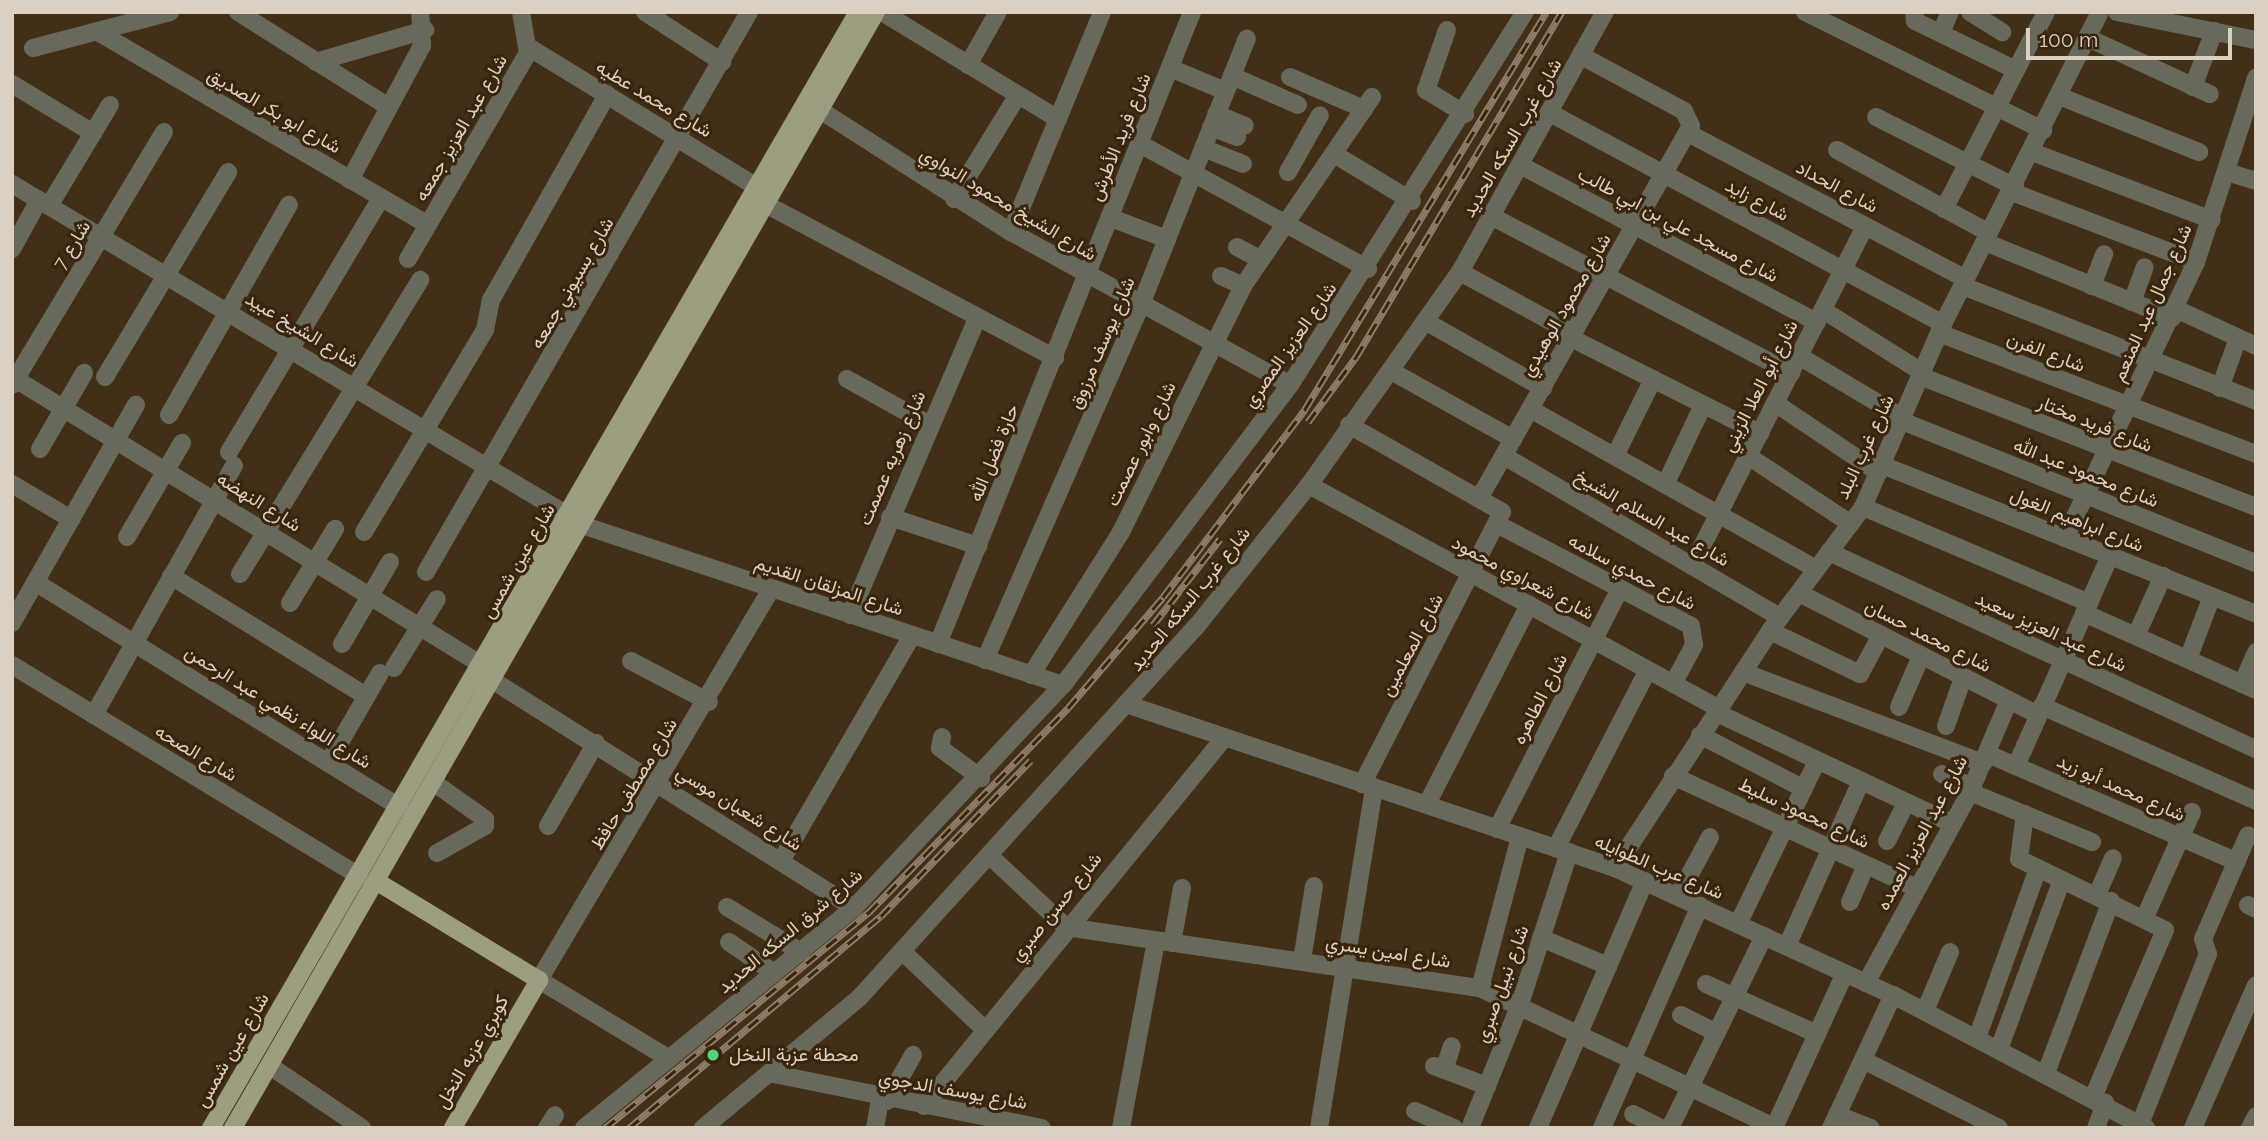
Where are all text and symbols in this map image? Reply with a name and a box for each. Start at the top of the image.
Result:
scale bar [2030,14,2236,58]
text: 100 m [2039,27,2098,52]
street label: شارع عبد العزيز جمعه [410,51,512,205]
street label: شارع محمد عطيه [592,55,716,143]
street label: شارع غرب السكه الحديد [1457,55,1567,221]
street label: شارع ابو بكر الصديق [203,63,345,159]
street label: شارع فريد الأطرش [1084,70,1156,204]
street label: شارع الشيخ محمود النواوي [915,142,1101,266]
street label: شارع الحداد [1792,156,1882,218]
street label: شارع مسجد علي بن ابي طالب [1574,162,1782,288]
street label: شارع زايد [1721,174,1793,226]
street label: شارع بسيوني جمعه [525,213,619,353]
street label: شارع 7 [49,216,95,274]
street label: شارع جمال عبد المنعم [2107,221,2197,385]
street label: شارع محمود الوهيدي [1516,229,1616,381]
street label: شارع يوسف مرزوق [1064,274,1140,412]
street label: شارع العزيز المصري [1238,278,1342,412]
street label: شارع الشيخ عبيد [241,287,363,373]
street label: شارع أبو العلا الزيني [1717,316,1803,456]
street label: شارع الفرن [2004,327,2088,377]
street label: شارع وابور عصمت [1101,378,1181,510]
street label: شارع زهريه عصمت [853,387,931,529]
street label: شارع غرب البلد [1831,391,1899,503]
street label: شارع فريد مختار [2034,391,2156,457]
street label: حارة فضل الله [964,401,1024,505]
street label: شارع محمود عبد الله [2010,433,2162,513]
street label: شارع عبد السلام الشيخ [1571,464,1733,572]
street label: شارع النهضه [213,467,305,537]
street label: شارع ابراهيم الغول [2007,483,2147,557]
street label: شارع عين شمس [476,500,560,622]
street label: شارع غرب السكه الحديد [1125,522,1255,676]
street label: شارع حمدي سلامه [1564,529,1700,615]
street label: شارع شعراوي محمود [1448,531,1598,625]
street label: شارع المزلقان القديم [752,551,906,621]
street label: شارع عبد العزيز سعيد [1972,587,2130,677]
street label: شارع المعلمين [1375,590,1449,700]
street label: شارع محمد حسان [1861,594,1995,678]
street label: شارع اللواء نظمي عبد الرحمن [181,640,375,774]
street label: شارع الطاهره [1507,650,1573,748]
street label: شارع مصطفى حافظ [586,714,682,854]
street label: شارع الصحه [151,720,241,786]
street label: شارع محمد أبو زيد [2053,750,2189,826]
street label: شارع عبد العزيز العمده [1872,752,1972,914]
street label: شارع شعبان موسي [672,760,806,856]
street label: شارع محمود سليط [1735,773,1873,853]
street label: شارع عرب الطوايله [1591,830,1727,904]
street label: شارع حسن صبري [1005,848,1107,966]
street label: شارع شرق السكه الحديد [713,864,867,998]
street label: شارع نبيل صبري [1470,922,1534,1046]
street label: شارع امين يسري [1324,931,1452,973]
street label: شارع عين شمس [190,989,274,1111]
street label: كوبري عزبه النخل [430,991,514,1113]
place label: محطة عزبة النخل [729,1044,859,1066]
marker: محطة عزبة النخل [703,1045,723,1065]
street label: شارع يوسف الدجوي [877,1066,1029,1114]

